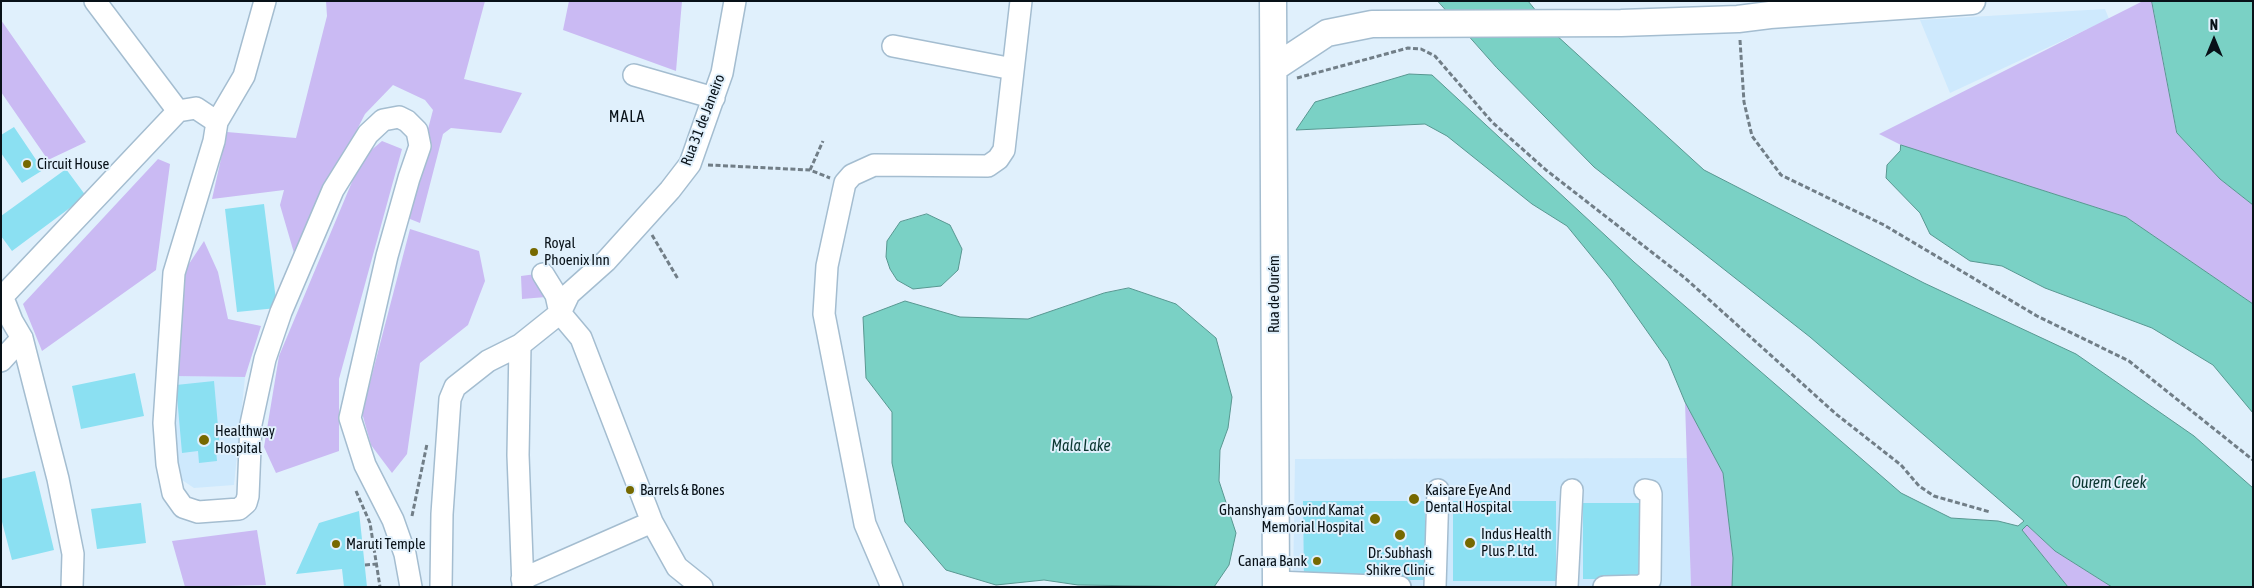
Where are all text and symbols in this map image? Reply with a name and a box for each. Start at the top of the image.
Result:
north arrow [2189,15,2239,65]
text: N [2210,17,2218,33]
street label: Rua 31 de Janeiro [677,72,729,168]
district label: MALA [608,107,646,127]
place label: Circuit House [37,155,109,173]
marker: Circuit House [21,158,33,170]
place label: Royal Phoenix Inn [544,234,610,269]
marker: Royal Phoenix Inn [528,246,540,258]
street label: Rua de Ourém [1265,255,1283,333]
place label: Healthway Hospital [215,422,275,457]
marker: Healthway Hospital [197,433,211,447]
water label: Mala Lake [1051,436,1111,456]
water label: Ourem Creek [2072,473,2146,493]
place label: Barrels & Bones [640,481,724,499]
place label: Kaisare Eye And Dental Hospital [1425,481,1512,516]
marker: Barrels & Bones [624,484,636,496]
marker: Kaisare Eye And Dental Hospital [1407,492,1421,506]
place label: Ghanshyam Govind Kamat Memorial Hospital [1219,501,1364,536]
marker: Ghanshyam Govind Kamat Memorial Hospital [1368,512,1382,526]
place label: Indus Health Plus P. Ltd. [1481,525,1552,560]
marker: Dr. Subhash Shikre Clinic [1393,528,1407,542]
place label: Maruti Temple [346,535,426,553]
marker: Indus Health Plus P. Ltd. [1463,536,1477,550]
marker: Maruti Temple [330,538,342,550]
place label: Dr. Subhash Shikre Clinic [1366,544,1434,579]
place label: Canara Bank [1238,552,1307,570]
marker: Canara Bank [1311,555,1323,567]

